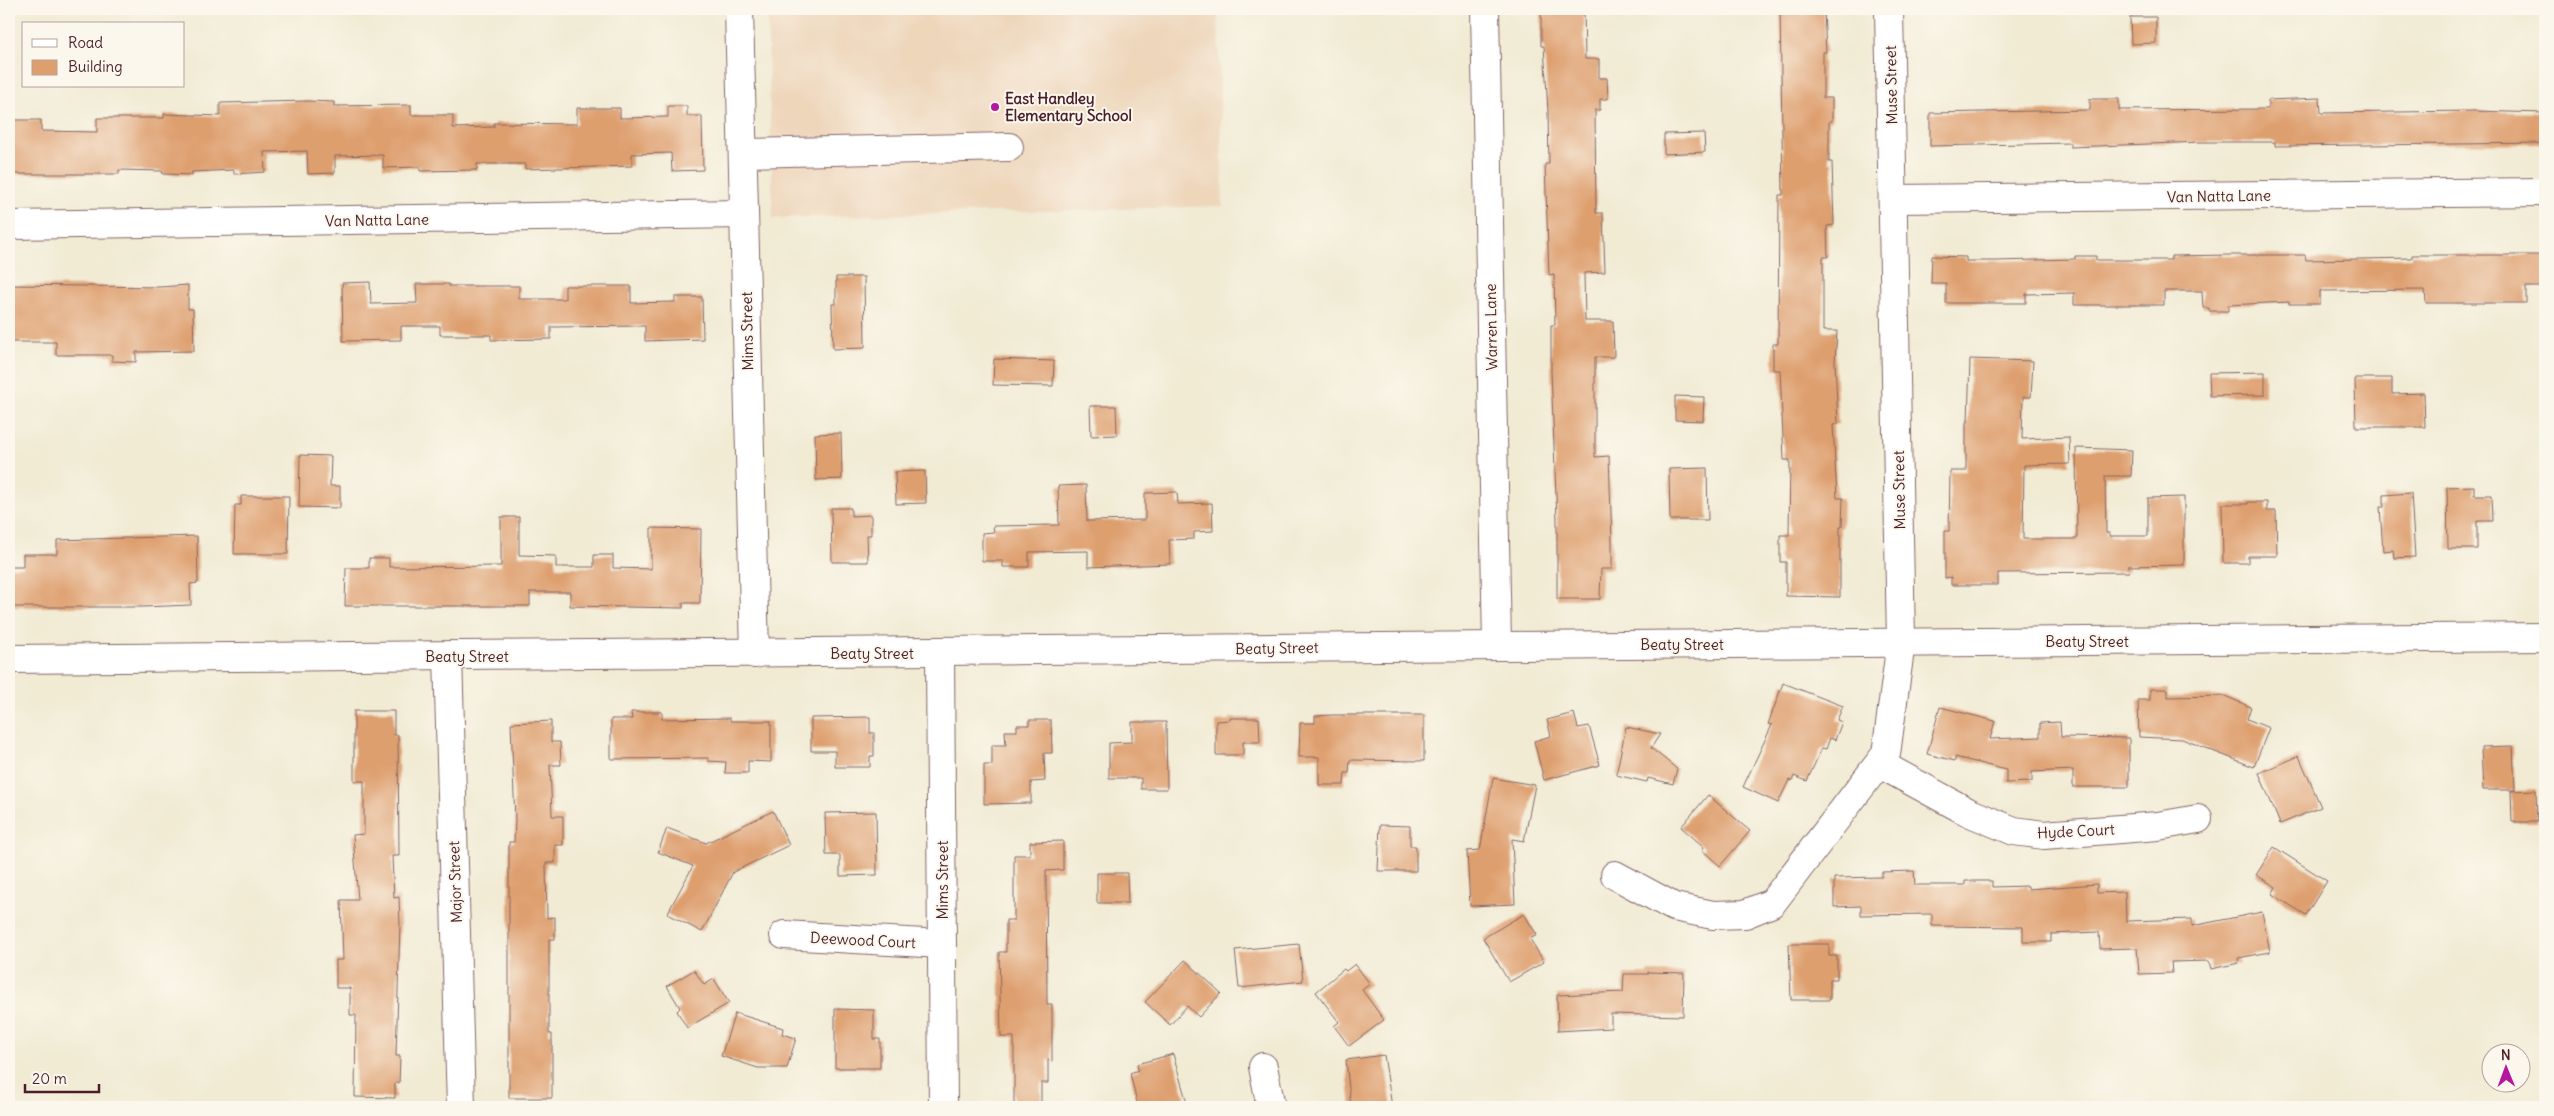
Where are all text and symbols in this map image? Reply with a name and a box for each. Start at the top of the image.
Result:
legend [22,22,185,88]
text: Road [68,33,103,52]
street label: Muse Street [1881,45,1901,125]
text: Building [68,57,123,76]
place label: East Handley Elementary School [1005,89,1132,126]
marker: East Handley Elementary School [989,101,1001,113]
street label: Van Natta Lane [2167,186,2271,206]
street label: Van Natta Lane [325,210,429,230]
street label: Warren Lane [1481,283,1501,371]
street label: Mims Street [737,291,757,371]
street label: Muse Street [1889,450,1909,530]
street label: Beaty Street [2045,632,2129,651]
street label: Beaty Street [1640,635,1724,654]
street label: Beaty Street [1235,638,1319,658]
street label: Beaty Street [830,644,914,663]
street label: Beaty Street [425,647,509,666]
street label: Hyde Court [2037,819,2115,843]
street label: Mims Street [933,840,952,920]
street label: Major Street [444,841,466,923]
street label: Deewood Court [810,928,916,952]
north arrow [2482,1044,2532,1094]
text: N [2501,1046,2511,1064]
scale bar [25,1061,99,1093]
text: 20 m [32,1069,67,1088]

